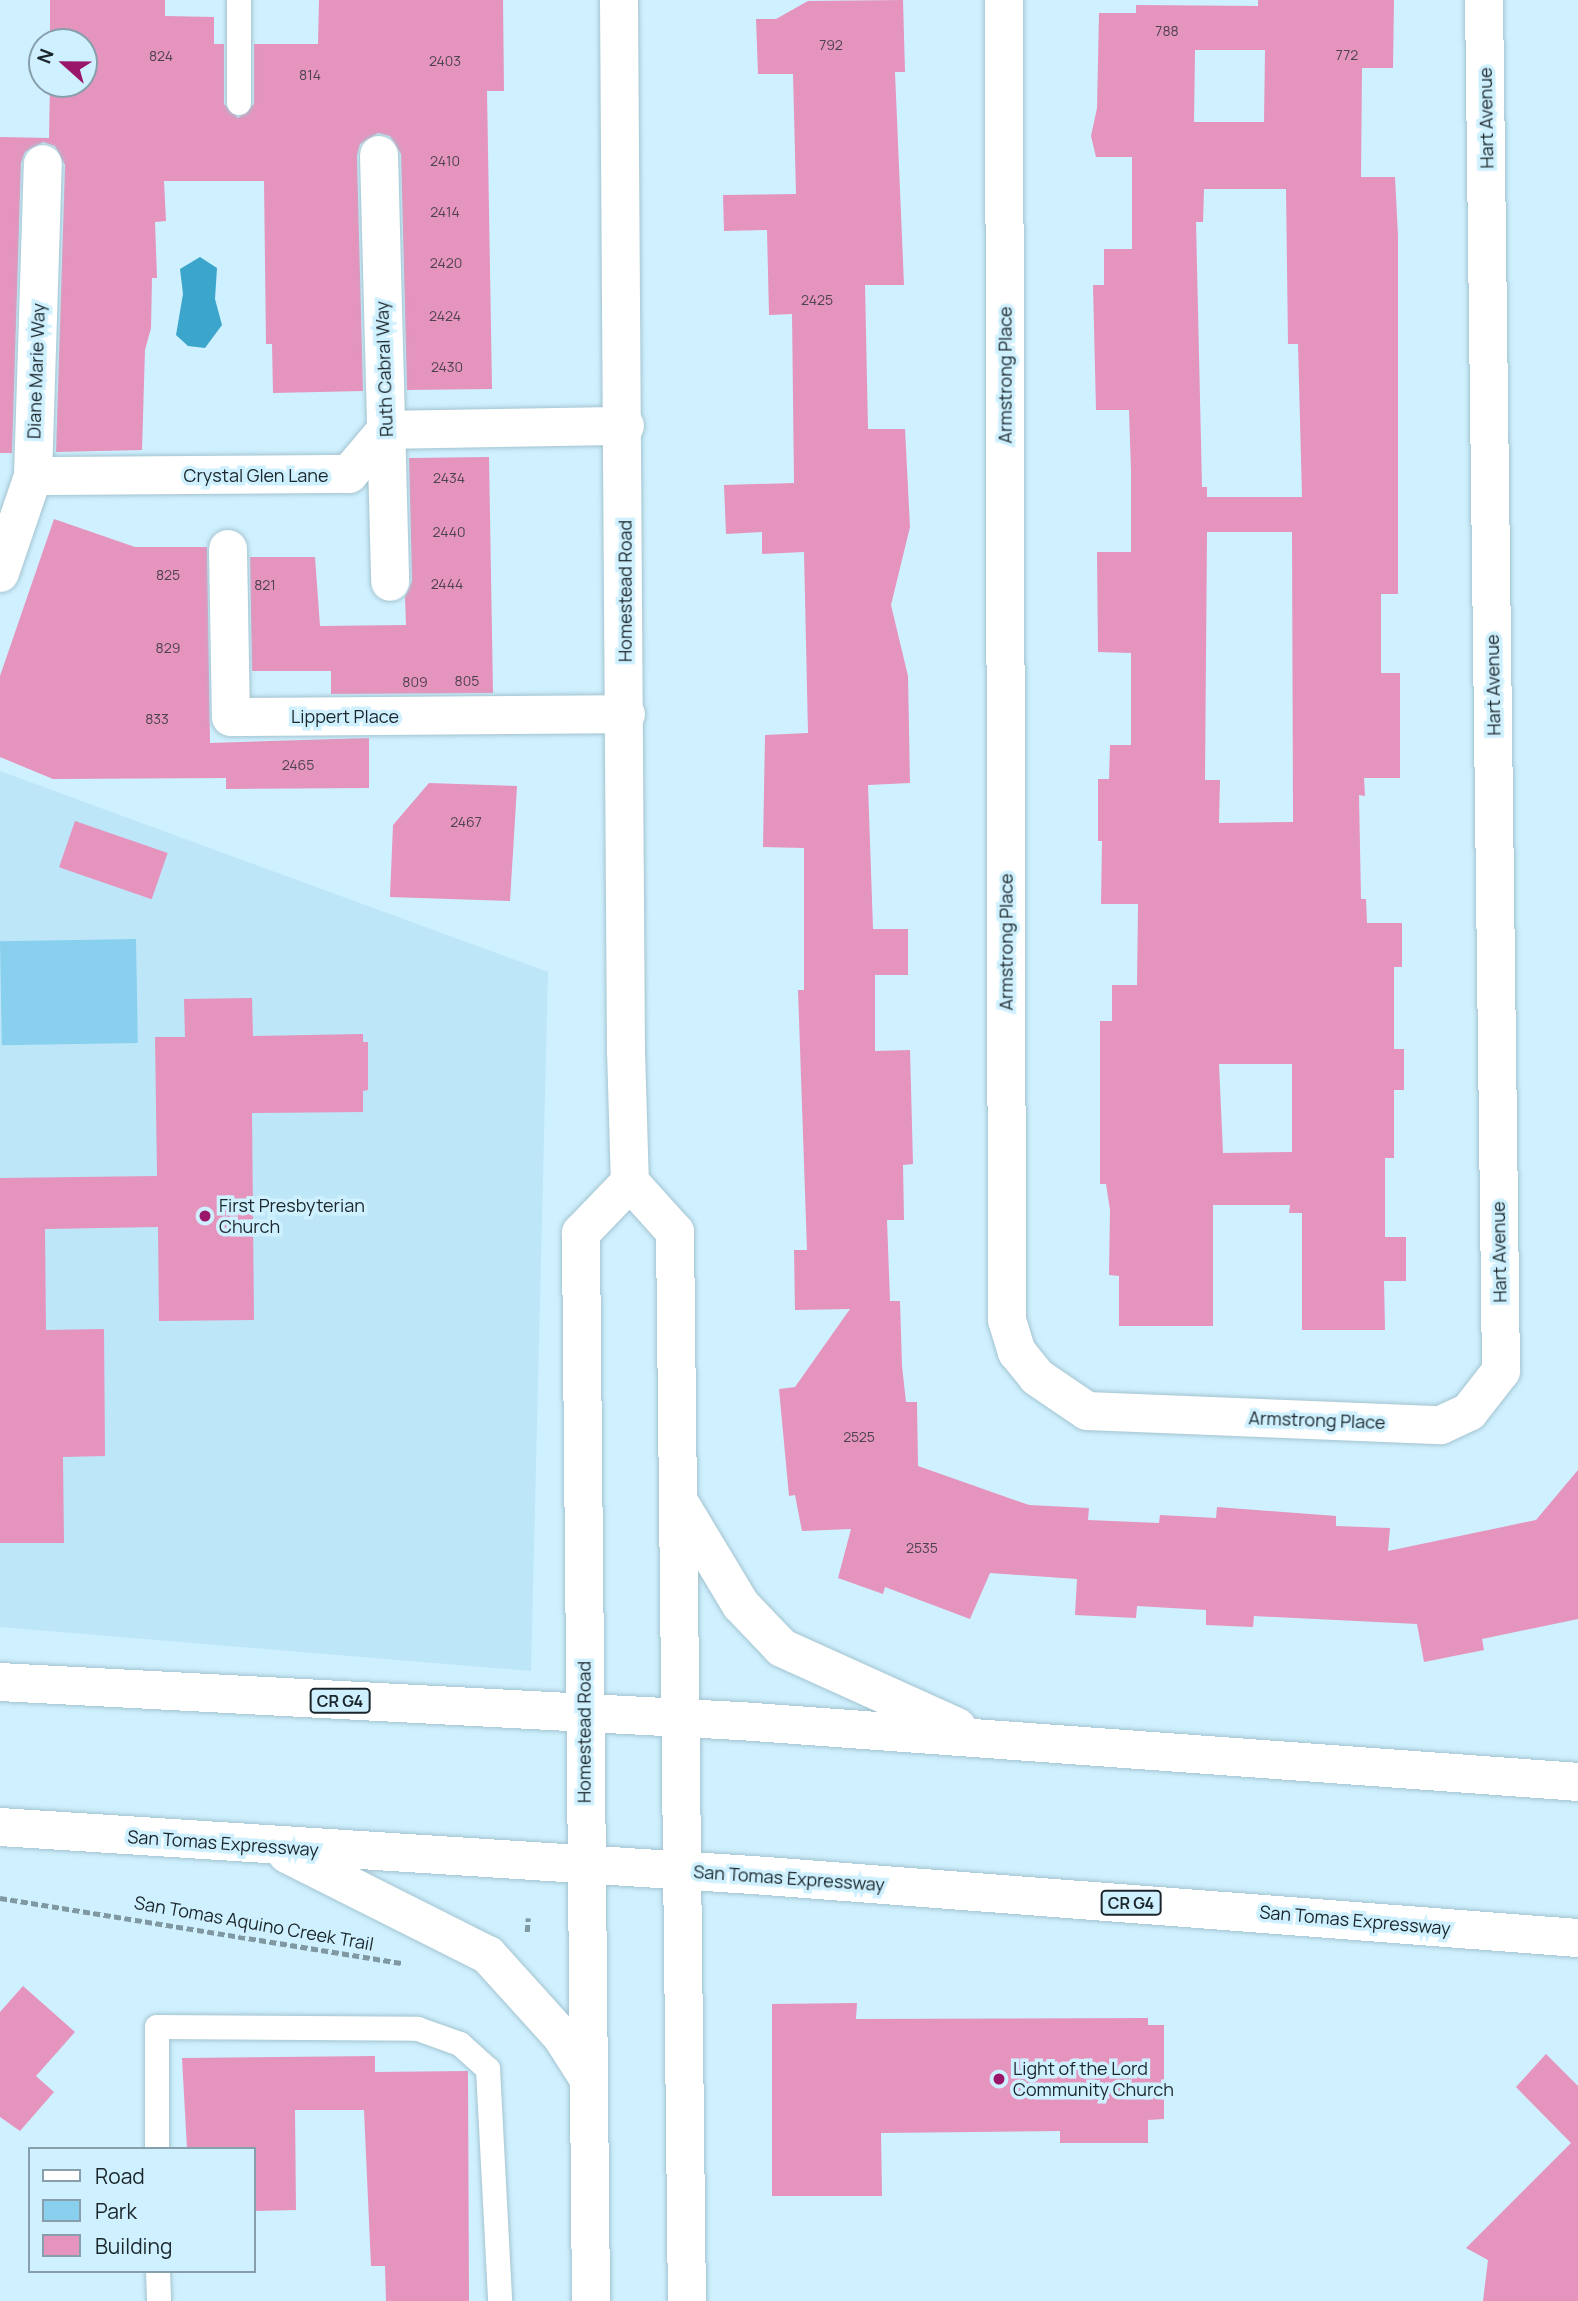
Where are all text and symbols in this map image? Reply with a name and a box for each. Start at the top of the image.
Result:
house number: 788 [1155,23,1179,39]
north arrow [28,28,98,98]
house number: 792 [819,37,843,53]
text: N [31,45,60,67]
house number: 772 [1336,47,1358,63]
house number: 824 [149,48,173,64]
house number: 2403 [429,53,461,69]
house number: 814 [299,67,321,83]
street label: Hart Avenue [1474,67,1498,169]
house number: 2410 [430,153,460,169]
house number: 2414 [430,204,460,220]
house number: 2420 [430,255,462,271]
house number: 2425 [801,292,833,308]
street label: Ruth Cabral Way [371,301,397,437]
street label: Diane Marie Way [23,303,49,439]
street label: Armstrong Place [994,306,1016,444]
house number: 2424 [429,308,461,324]
house number: 2430 [431,359,463,375]
street label: Crystal Glen Lane [184,464,328,486]
house number: 2434 [433,470,465,486]
street label: Homestead Road [614,520,636,662]
house number: 2440 [433,524,465,540]
house number: 825 [156,567,180,583]
house number: 2444 [431,576,463,592]
house number: 821 [254,577,276,593]
street label: Hart Avenue [1481,634,1505,736]
house number: 829 [156,640,180,656]
house number: 805 [455,673,479,689]
house number: 809 [402,674,428,690]
street label: Lippert Place [291,705,399,727]
house number: 833 [145,711,169,727]
house number: 2465 [282,757,314,773]
house number: 2467 [450,814,482,830]
street label: Armstrong Place [995,873,1017,1011]
place label: First Presbyterian Church [219,1195,365,1238]
street label: Hart Avenue [1487,1201,1511,1303]
marker: First Presbyterian Church [197,1208,213,1224]
street label: Armstrong Place [1248,1407,1386,1433]
house number: 2525 [843,1429,875,1445]
house number: 2535 [906,1540,938,1556]
street label: Homestead Road [573,1661,595,1803]
road number: CR G4 [308,1688,372,1714]
street label: San Tomas Expressway [127,1826,319,1860]
street label: San Tomas Expressway [693,1861,885,1895]
road number: CR G4 [1100,1890,1162,1915]
street label: San Tomas Aquino Creek Trail [133,1891,375,1955]
street label: San Tomas Expressway [1259,1901,1451,1939]
place label: Light of the Lord Community Church [1013,2058,1174,2100]
marker: Light of the Lord Community Church [991,2071,1007,2087]
legend [28,2147,256,2273]
text: Road [95,2162,145,2190]
text: Park [95,2197,137,2225]
text: Building [95,2232,172,2260]

